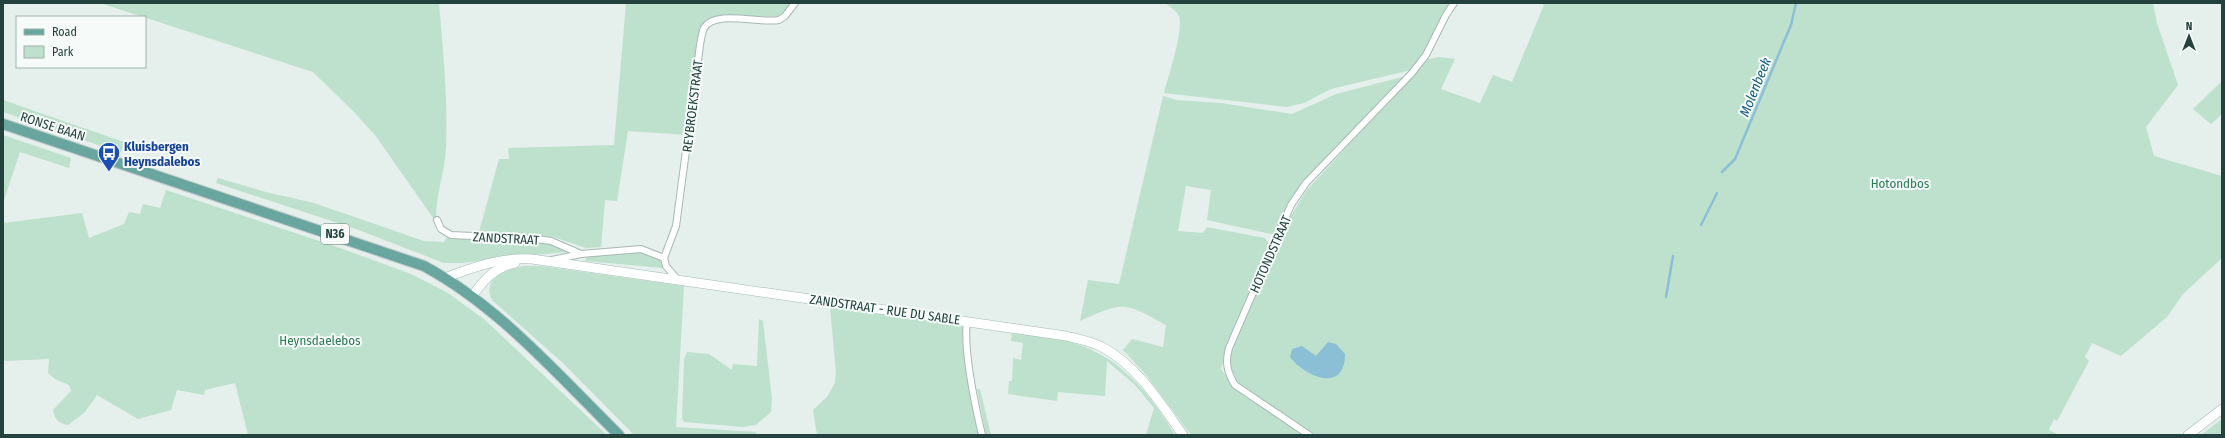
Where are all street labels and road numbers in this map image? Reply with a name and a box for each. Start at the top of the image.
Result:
street label: REYBROEKSTRAAT [679,59,706,153]
street label: RONSE BAAN [19,109,87,144]
street label: HOTONDSTRAAT [1247,213,1294,295]
road number: N36 [321,224,349,244]
street label: ZANDSTRAAT [472,229,540,248]
street label: ZANDSTRAAT - RUE DU SABLE [809,291,961,327]

